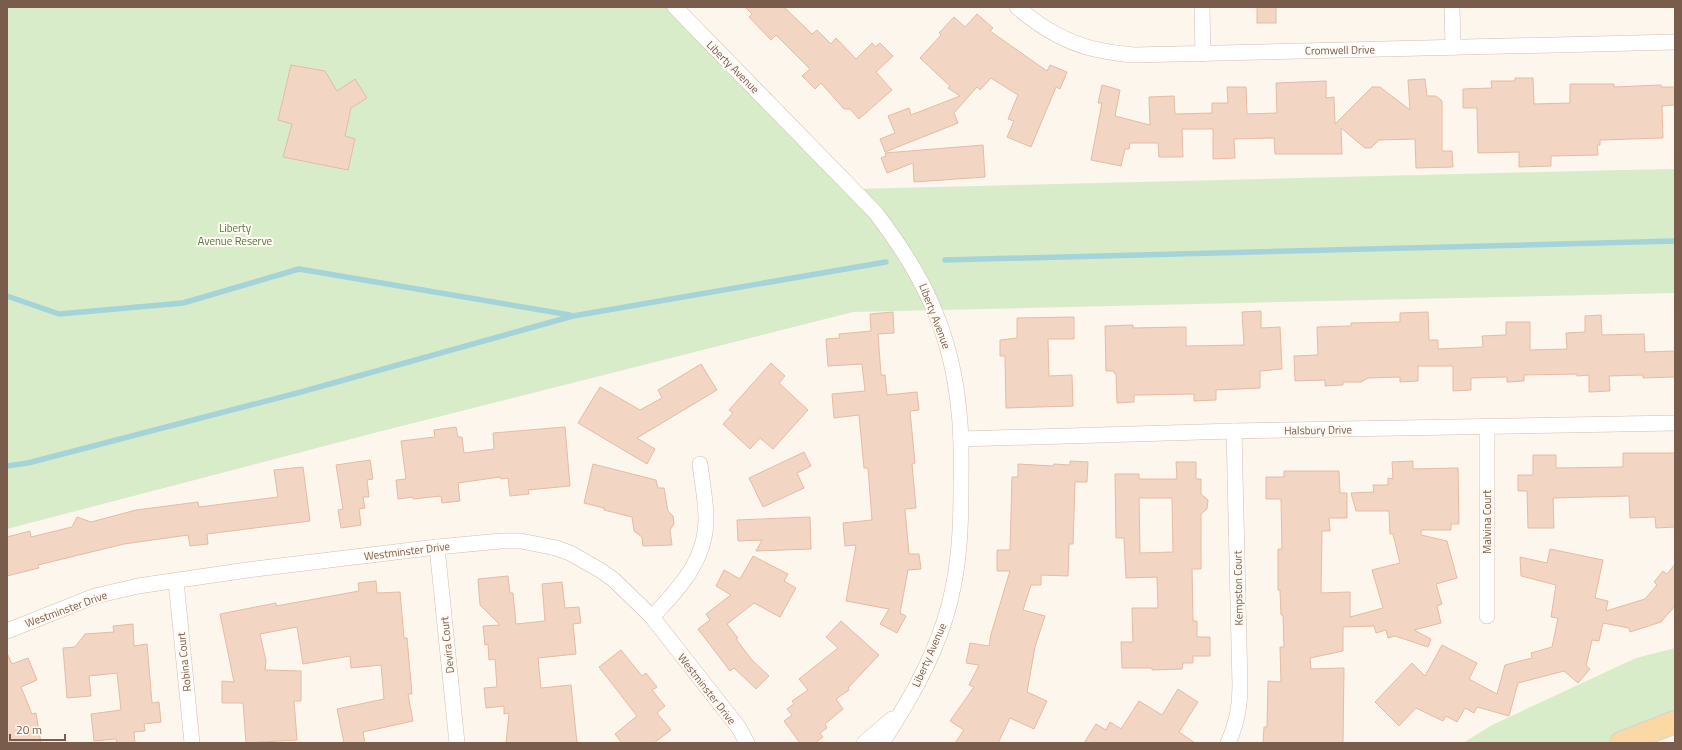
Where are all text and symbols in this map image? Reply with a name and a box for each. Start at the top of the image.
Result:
street label: Liberty Avenue [703,37,763,97]
street label: Cromwell Drive [1305,41,1376,59]
park label: Liberty Avenue Reserve [198,220,273,249]
street label: Liberty Avenue [915,281,955,351]
street label: Halsbury Drive [1284,421,1352,439]
street label: Malvina Court [1479,490,1495,554]
street label: Westminster Drive [363,538,451,564]
street label: Kempston Court [1229,550,1247,626]
street label: Westminster Drive [23,587,110,631]
street label: Devira Court [436,616,458,674]
street label: Liberty Avenue [908,620,950,690]
street label: Robina Court [173,631,195,693]
street label: Westminster Drive [674,650,740,728]
scale bar [10,716,65,742]
text: 20 m [16,720,42,739]

